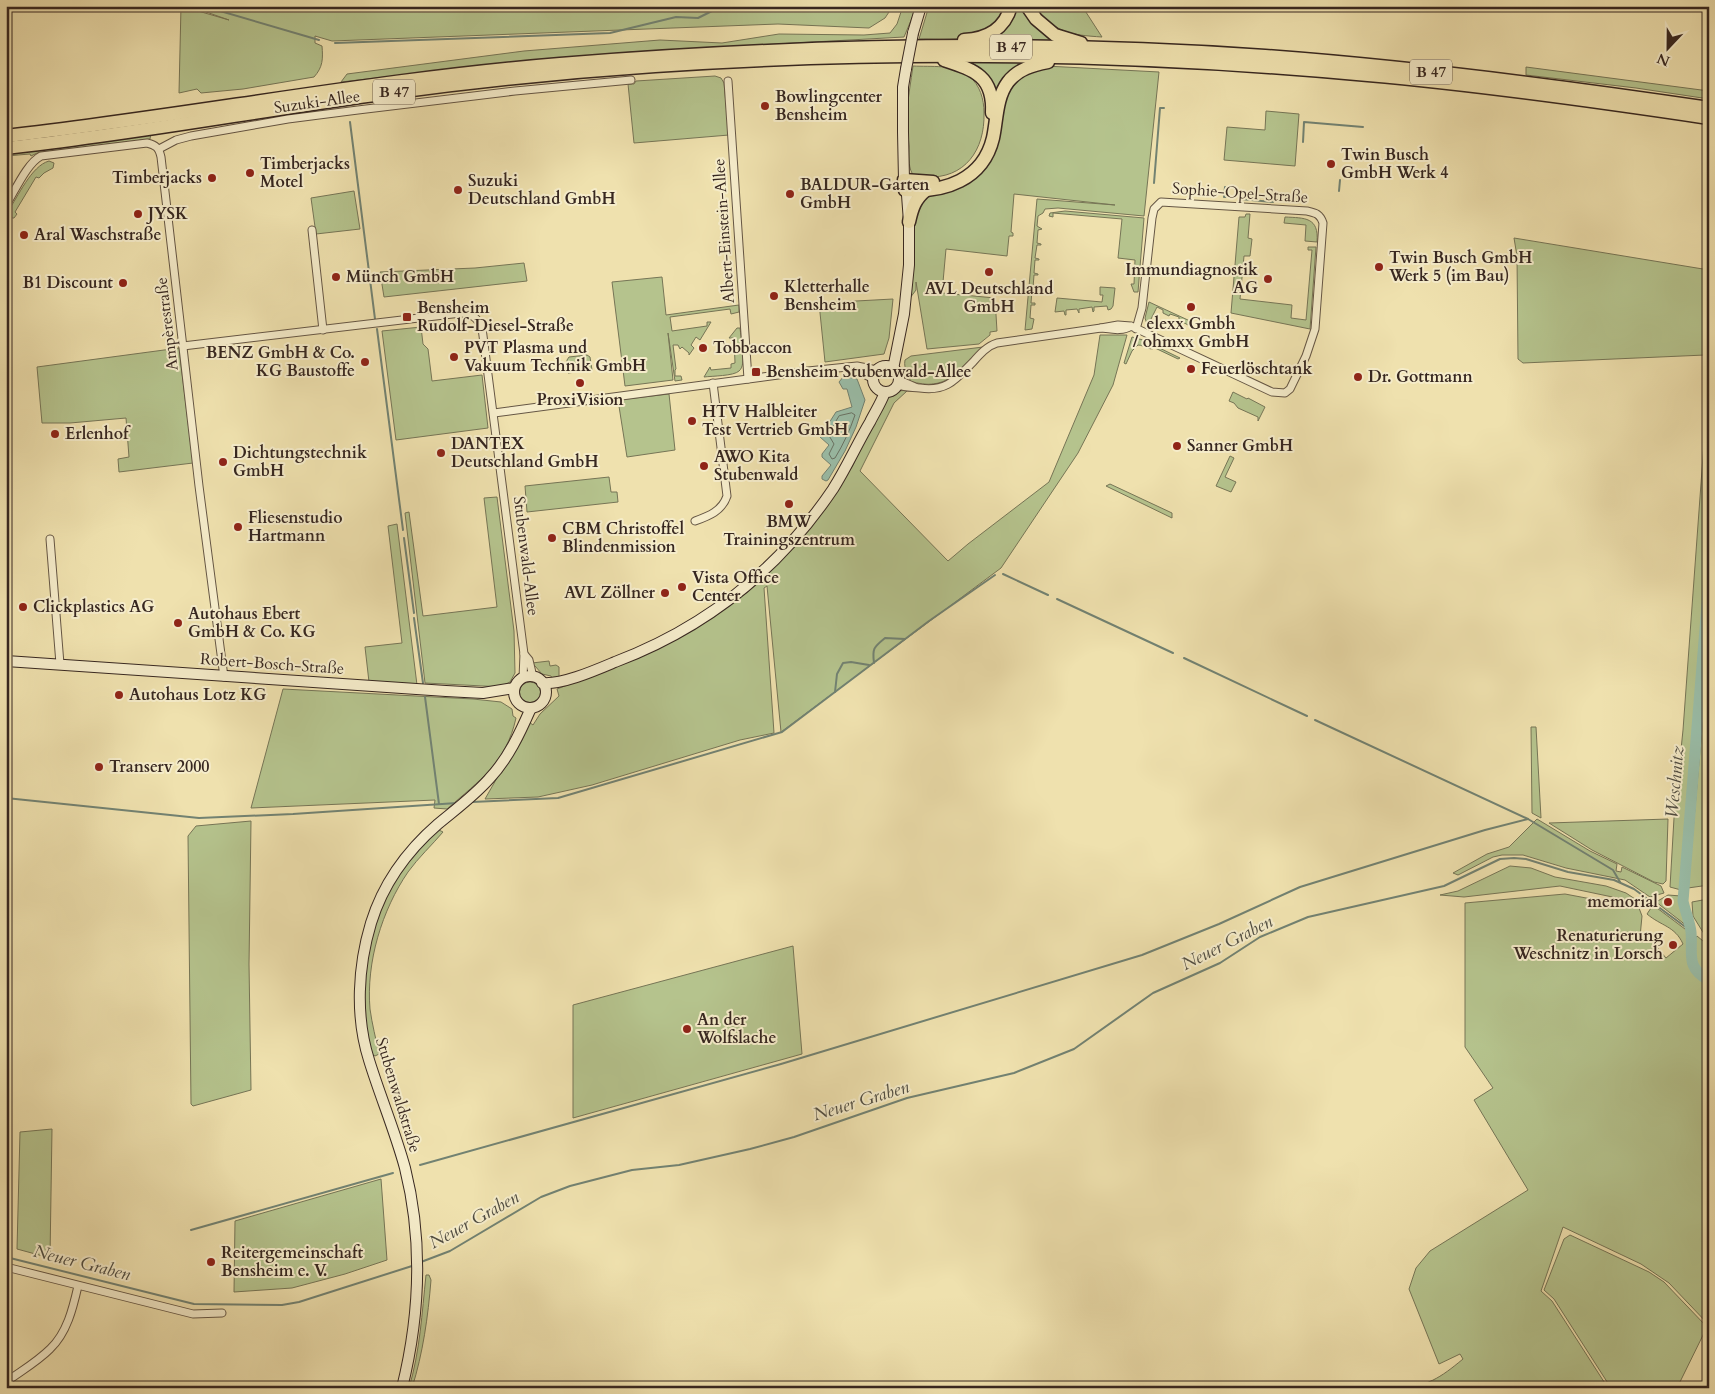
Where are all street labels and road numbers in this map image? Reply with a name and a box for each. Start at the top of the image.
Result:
road number: B 47 [990,34,1032,60]
road number: B 47 [1410,60,1452,84]
road number: B 47 [373,80,415,104]
street label: Suzuki-Allee [272,85,362,119]
street label: Albert-Einstein-Allee [708,158,740,304]
street label: Sophie-Opel-Straße [1171,177,1309,209]
street label: Ampèrestraße [150,276,184,372]
street label: Stubenwald-Allee [508,495,544,617]
street label: Robert-Bosch-Straße [199,648,345,680]
street label: Stubenwaldstraße [370,1035,426,1155]

